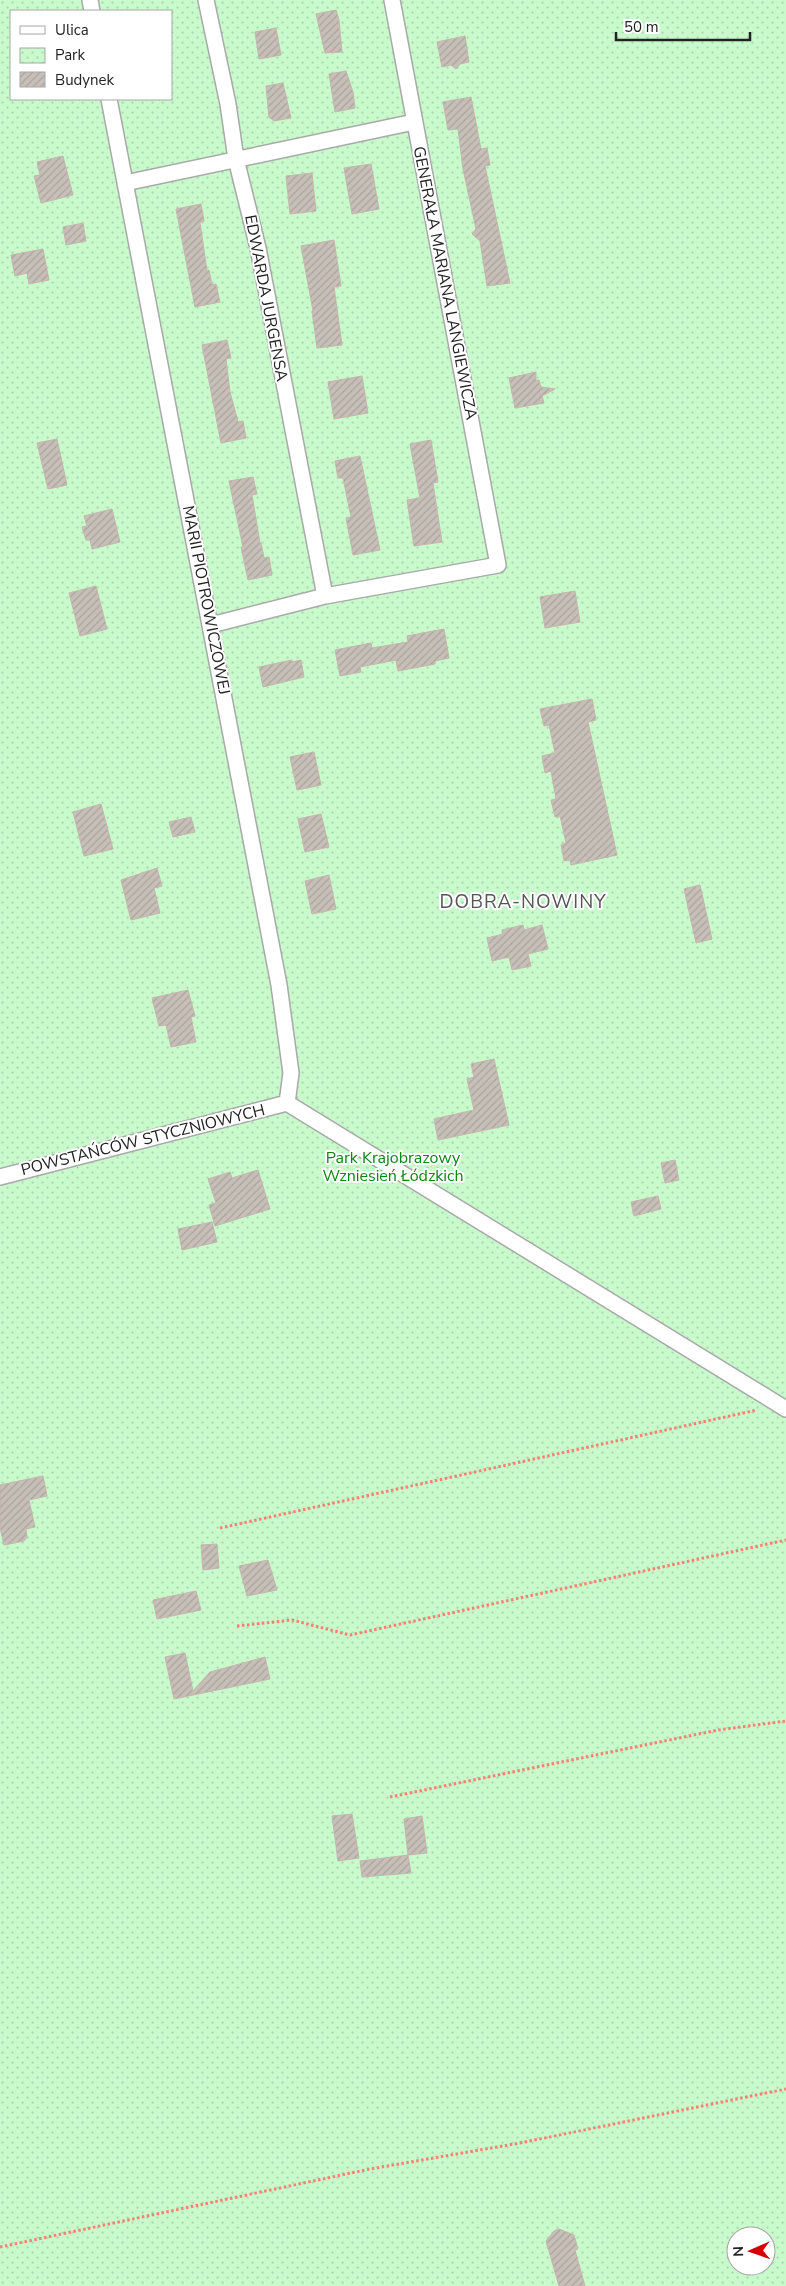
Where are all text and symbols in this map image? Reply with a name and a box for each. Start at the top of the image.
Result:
legend [10,10,172,100]
scale bar [616,10,750,42]
text: 50 m [624,17,659,37]
text: Ulica [55,20,89,40]
text: Park [55,45,85,65]
text: Budynek [55,70,115,90]
street label: GENERAŁA MARIANA LANGIEWICZA [408,144,482,422]
street label: EDWARDA JURGENSA [239,213,293,383]
street label: MARII PIOTROWICZOWEJ [177,504,235,696]
district label: DOBRA-NOWINY [439,889,607,915]
street label: POWSTAŃCÓW STYCZNIOWYCH [19,1099,267,1181]
park label: Park Krajobrazowy Wzniesień Łódzkich [322,1147,464,1187]
north arrow [726,2226,776,2276]
text: N [729,2246,748,2257]

